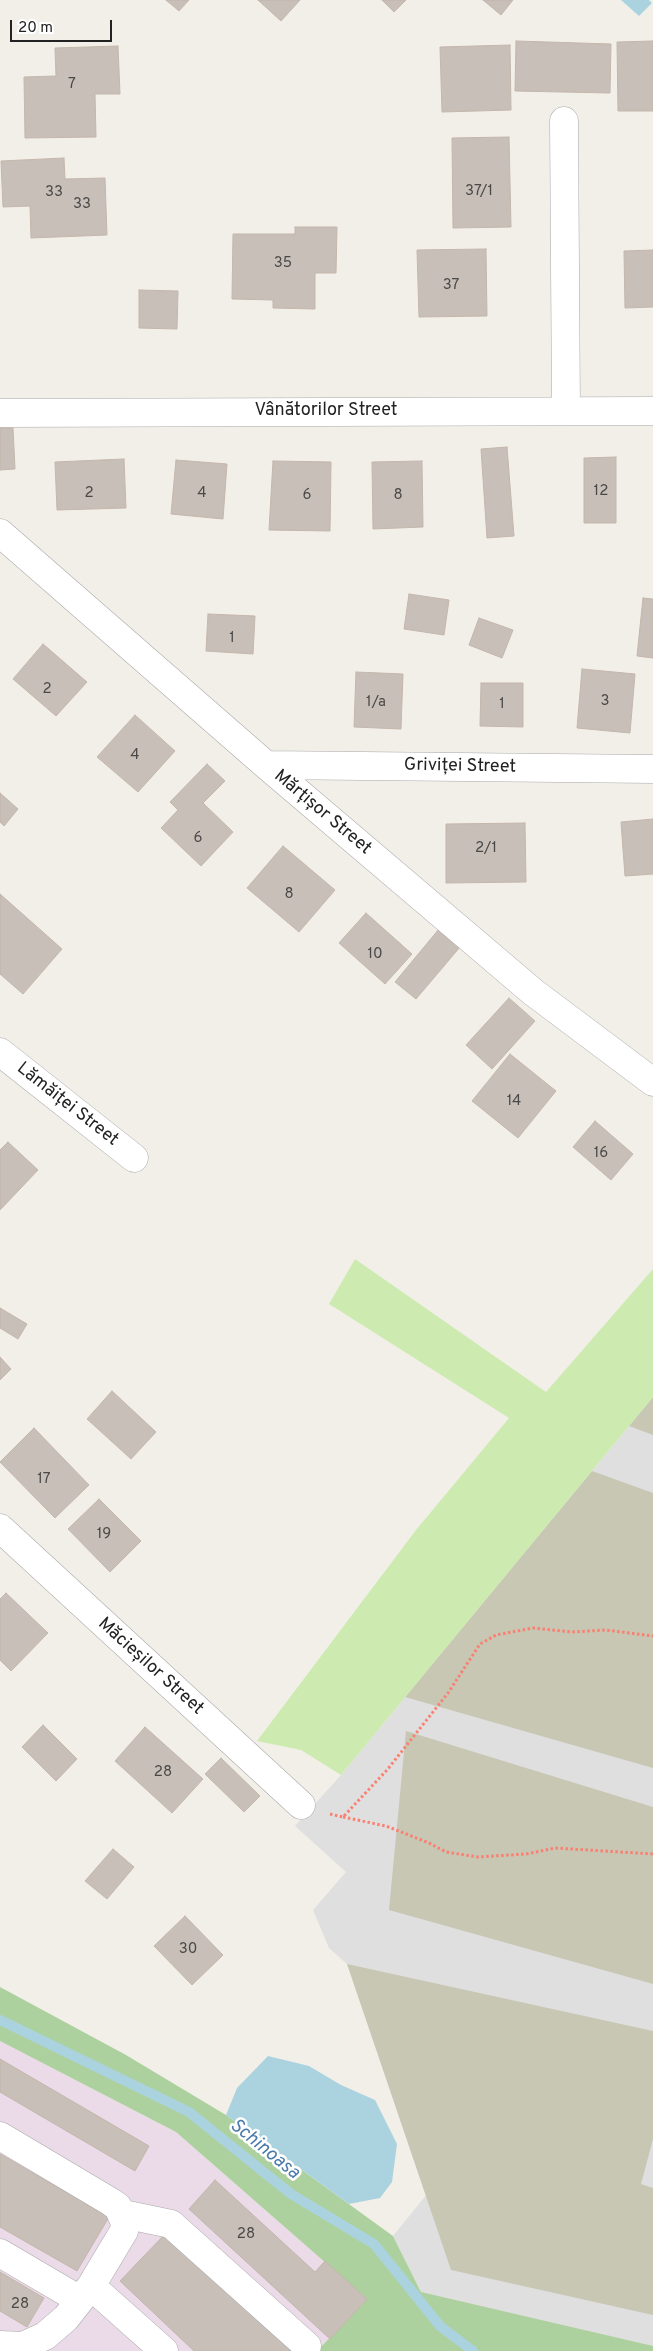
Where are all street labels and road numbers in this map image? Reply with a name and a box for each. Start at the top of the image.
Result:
street label: Vânătorilor Street [254,400,398,422]
street label: Griviței Street [404,755,516,779]
street label: Mărțișor Street [269,766,375,860]
street label: Lămăiței Street [12,1058,122,1152]
street label: Măcieșilor Street [93,1614,207,1720]

